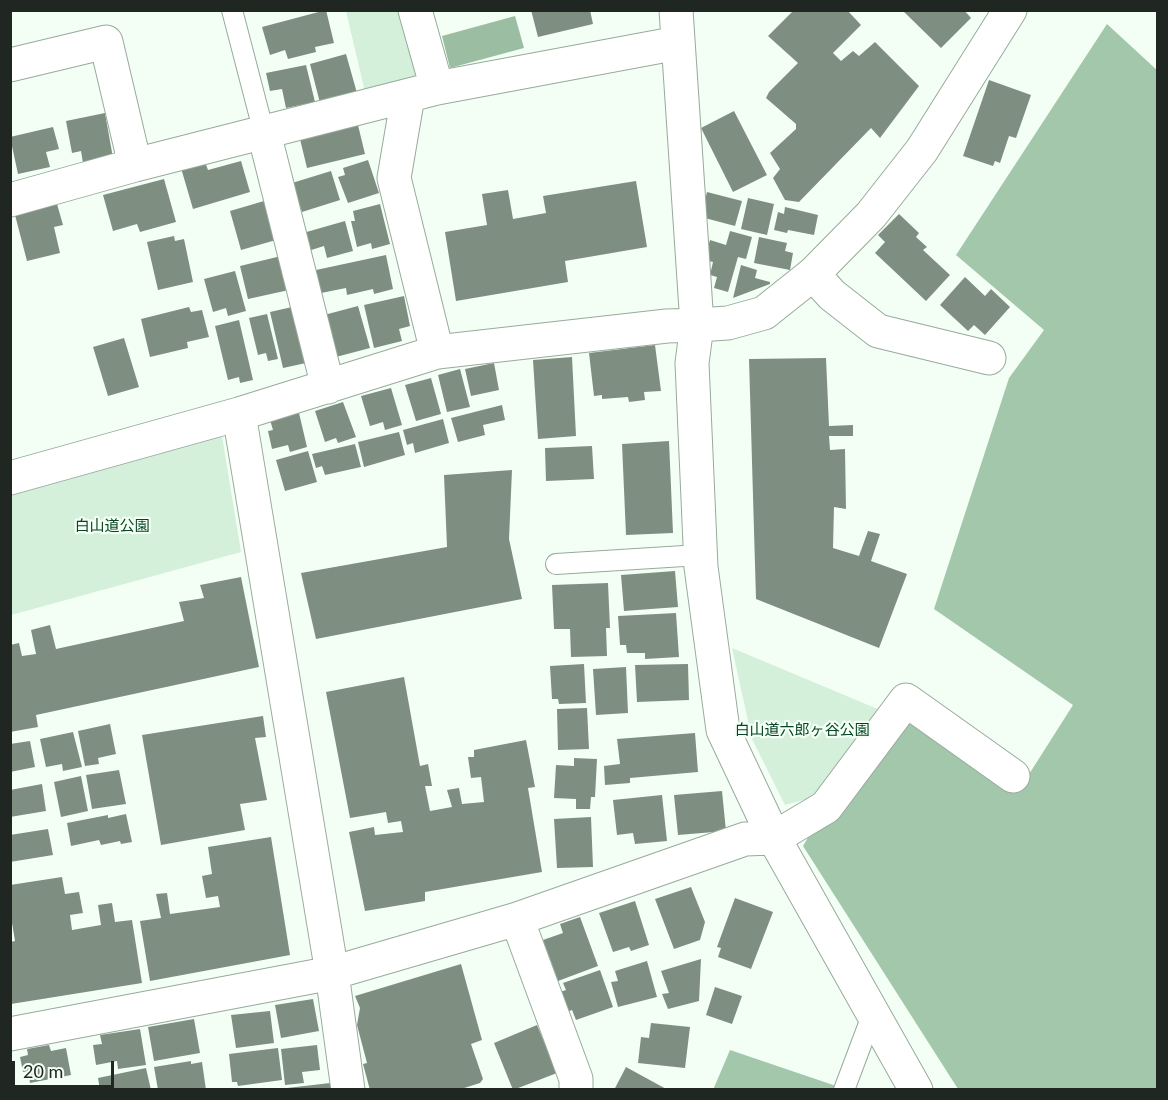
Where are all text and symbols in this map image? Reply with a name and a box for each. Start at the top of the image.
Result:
park label: 白山道公園 [75,517,149,535]
park label: 白山道六郎ヶ谷公園 [735,721,869,739]
scale bar [15,1049,117,1087]
text: 20 m [23,1060,63,1082]

